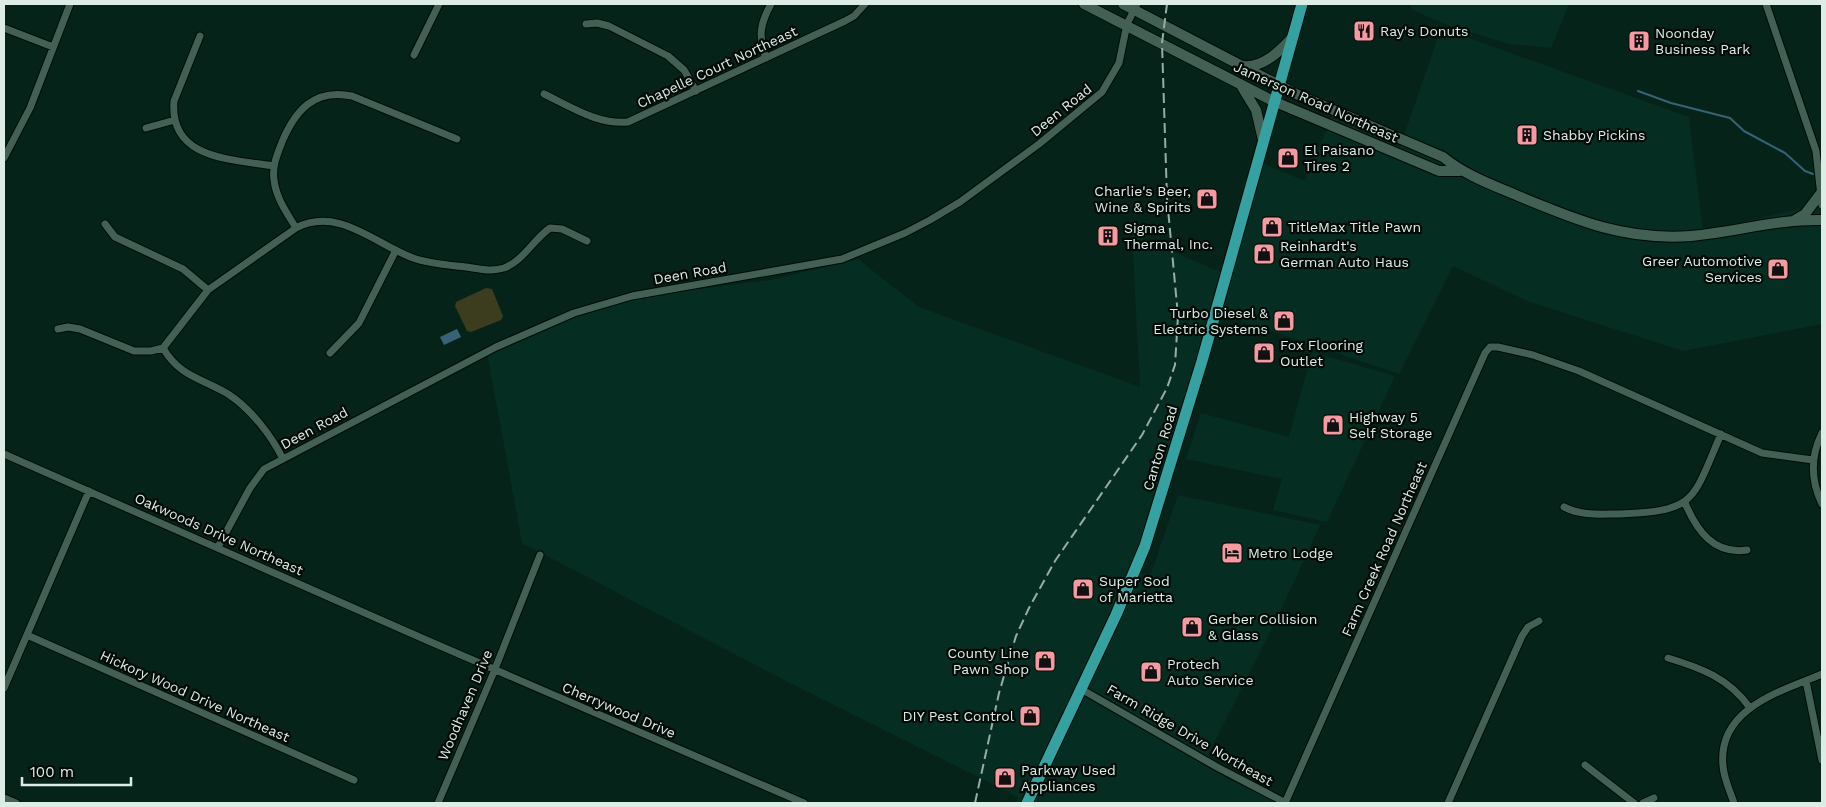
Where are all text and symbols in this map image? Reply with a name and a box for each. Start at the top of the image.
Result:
restaurant icon: Ray's Donuts [1352,19,1376,43]
street label: Chapelle Court Northeast [634,23,800,111]
place label: Ray's Donuts [1380,23,1468,39]
place label: Noonday Business Park [1655,25,1750,57]
building icon: Noonday Business Park [1627,29,1651,53]
street label: Jamerson Road Northeast [1231,58,1401,146]
street label: Deen Road [1027,81,1095,139]
building icon: Shabby Pickins [1515,123,1539,147]
place label: Shabby Pickins [1543,127,1645,143]
place label: El Paisano Tires 2 [1304,142,1374,174]
shop icon: El Paisano Tires 2 [1276,146,1300,170]
place label: Charlie's Beer, Wine & Spirits [1094,183,1191,215]
shop icon: Charlie's Beer, Wine & Spirits [1195,187,1219,211]
shop icon: TitleMax Title Pawn [1260,215,1284,239]
place label: TitleMax Title Pawn [1288,219,1421,235]
place label: Sigma Thermal, Inc. [1124,220,1213,252]
building icon: Sigma Thermal, Inc. [1096,224,1120,248]
place label: Reinhardt's German Auto Haus [1280,238,1409,270]
shop icon: Reinhardt's German Auto Haus [1252,242,1276,266]
place label: Greer Automotive Services [1642,253,1762,285]
shop icon: Greer Automotive Services [1766,257,1790,281]
street label: Deen Road [652,259,728,287]
place label: Turbo Diesel & Electric Systems [1153,305,1268,337]
shop icon: Turbo Diesel & Electric Systems [1272,309,1296,333]
place label: Fox Flooring Outlet [1280,337,1364,369]
shop icon: Fox Flooring Outlet [1252,341,1276,365]
street label: Deen Road [278,404,350,452]
street label: Canton Road [1139,404,1181,492]
place label: Highway 5 Self Storage [1349,409,1432,441]
shop icon: Highway 5 Self Storage [1321,413,1345,437]
street label: Farm Creek Road Northeast [1338,459,1430,639]
street label: Oakwoods Drive Northeast [132,490,306,579]
hotel icon: Metro Lodge [1220,541,1244,565]
place label: Metro Lodge [1248,545,1333,561]
place label: Super Sod of Marietta [1099,573,1173,605]
shop icon: Super Sod of Marietta [1071,577,1095,601]
place label: Gerber Collision & Glass [1208,611,1317,643]
shop icon: Gerber Collision & Glass [1180,615,1204,639]
place label: County Line Pawn Shop [947,645,1029,677]
street label: Hickory Wood Drive Northeast [98,647,292,745]
street label: Woodhaven Drive [434,647,496,763]
shop icon: County Line Pawn Shop [1033,649,1057,673]
place label: Protech Auto Service [1167,656,1253,688]
shop icon: Protech Auto Service [1139,660,1163,684]
street label: Cherrywood Drive [560,679,678,741]
street label: Farm Ridge Drive Northeast [1104,681,1276,789]
shop icon: DIY Pest Control [1018,704,1042,728]
place label: DIY Pest Control [902,708,1015,724]
scale bar [22,754,131,786]
place label: Parkway Used Appliances [1021,762,1116,794]
text: 100 m [30,763,74,781]
shop icon: Parkway Used Appliances [993,766,1017,790]

